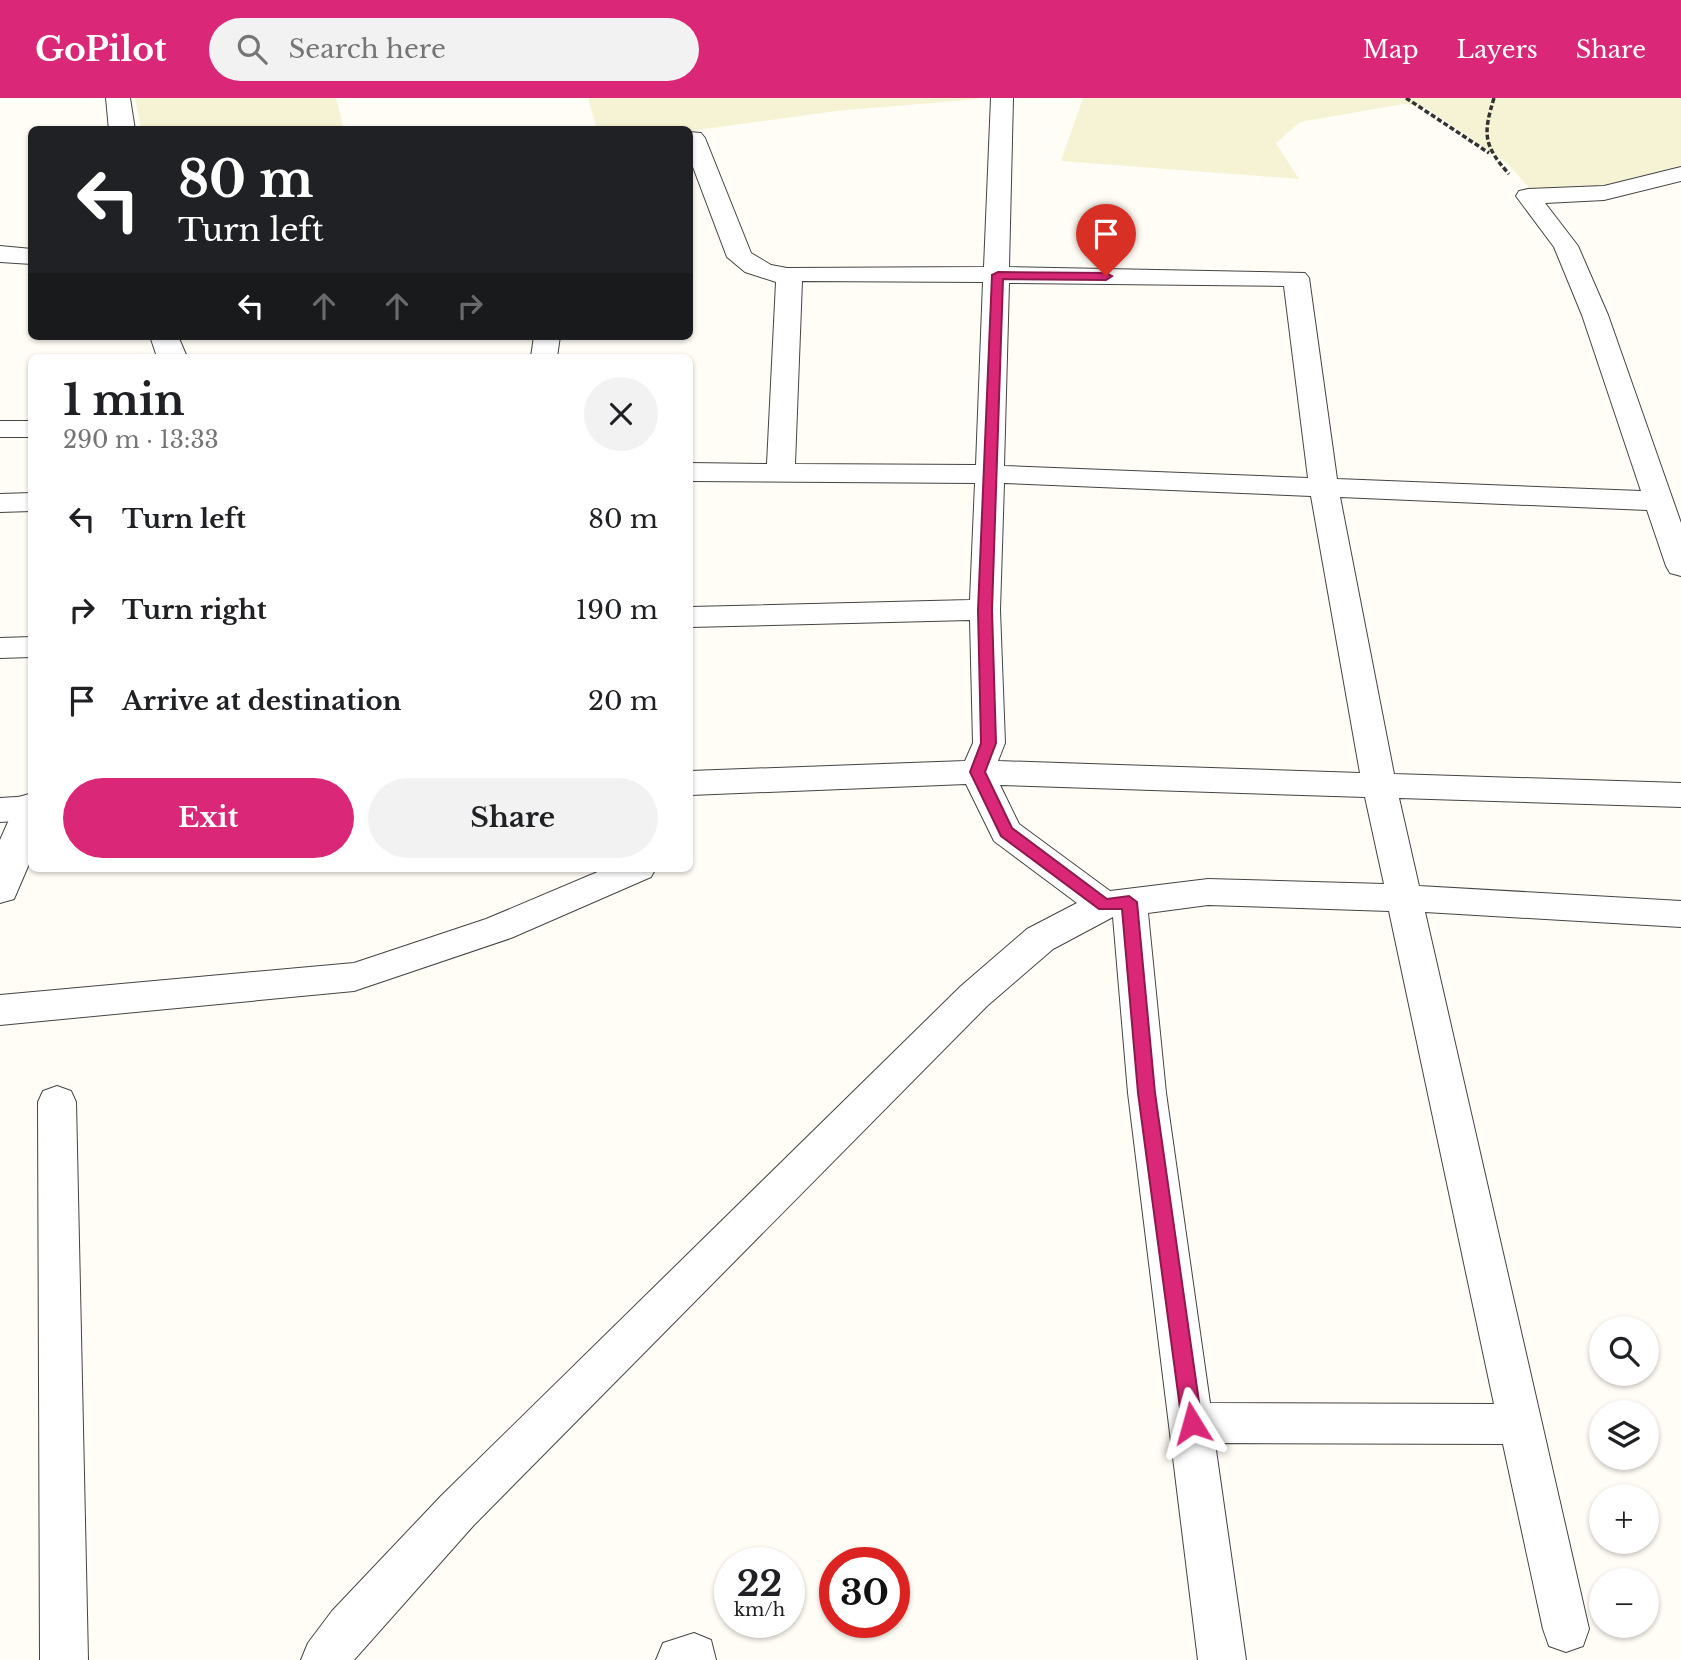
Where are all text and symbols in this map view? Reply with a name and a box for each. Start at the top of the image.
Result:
search box [209,18,699,81]
text: GoPilot [35,29,167,70]
icon: search [233,30,271,68]
text: Search here [289,33,446,65]
text: Map [1363,35,1419,64]
text: Layers [1457,35,1538,64]
text: Share [1576,35,1646,64]
text: 80 m [178,149,313,210]
icon: left [63,154,154,245]
pin [1076,204,1136,276]
text: Turn left [178,210,324,250]
icon: arrive [1087,215,1125,253]
icon: left [232,287,270,325]
icon: ahead [305,287,343,325]
icon: ahead [378,287,416,325]
icon: right [451,287,489,325]
text: 1 min [63,374,185,426]
button: close [584,377,658,451]
text: 290 m · 13:33 [63,426,219,454]
icon: left [63,500,101,538]
text: Turn left [122,503,246,535]
text: 80 m [588,503,658,535]
icon: right [63,591,101,629]
text: Turn right [122,594,267,626]
text: 190 m [576,594,658,626]
icon: arrive [63,682,101,720]
text: Arrive at destination [122,685,402,717]
text: 20 m [588,685,658,717]
button: Exit [63,778,354,858]
button: Share [368,778,658,858]
map controls [1589,1316,1659,1638]
button: search [1589,1316,1659,1386]
position arrow [1155,1386,1229,1460]
button: layers [1589,1400,1659,1470]
button: + [1589,1484,1659,1554]
speed limit sign: 30 [819,1547,910,1638]
text: 22 [737,1562,782,1605]
button: − [1589,1568,1659,1638]
text: km/h [734,1599,785,1621]

